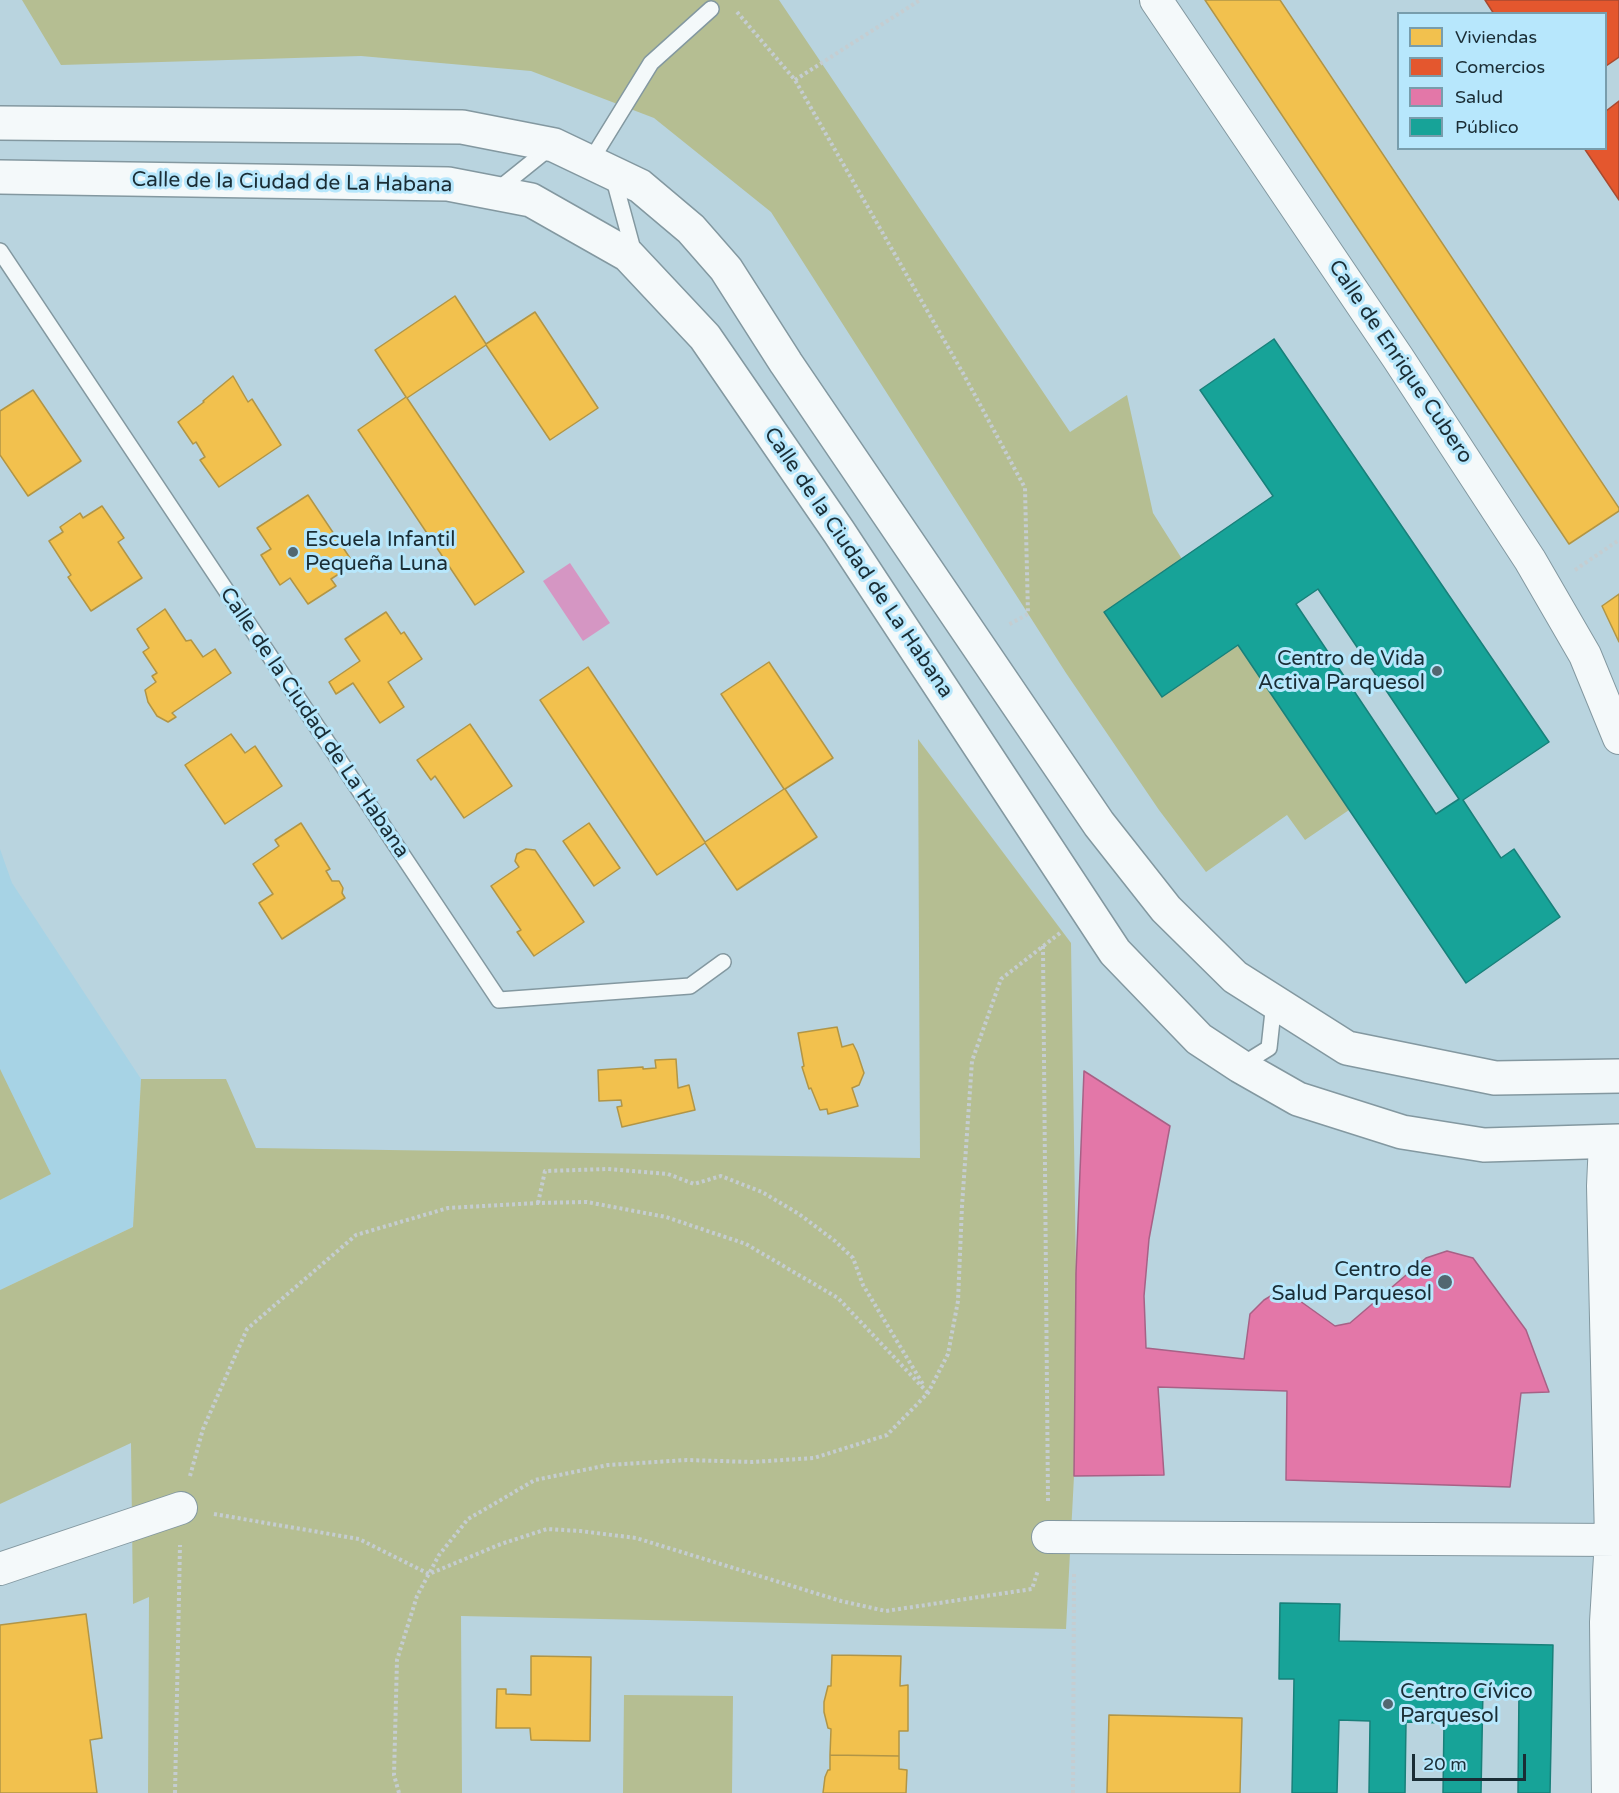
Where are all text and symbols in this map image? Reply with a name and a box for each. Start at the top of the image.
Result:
legend [1397,12,1607,150]
text: Viviendas [1455,26,1537,48]
text: Comercios [1455,56,1545,78]
text: Salud [1455,86,1503,108]
text: Público [1455,116,1519,138]
street label: Calle de la Ciudad de La Habana [131,168,453,198]
street label: Calle de Enrique Cubero [1322,255,1478,469]
street label: Calle de la Ciudad de La Habana [758,423,958,703]
place label: Escuela Infantil Pequeña Luna [305,527,456,577]
marker: Escuela Infantil Pequeña Luna [286,545,300,559]
street label: Calle de la Ciudad de La Habana [214,583,414,863]
place label: Centro de Vida Activa Parquesol [1258,646,1425,696]
marker: Centro de Vida Activa Parquesol [1430,664,1444,678]
place label: Centro de Salud Parquesol [1271,1257,1432,1307]
marker: Centro de Salud Parquesol [1436,1273,1454,1291]
place label: Centro Cívico Parquesol [1400,1679,1533,1729]
marker: Centro Cívico Parquesol [1381,1697,1395,1711]
scale bar [1415,1742,1529,1780]
text: 20 m [1423,1753,1467,1775]

